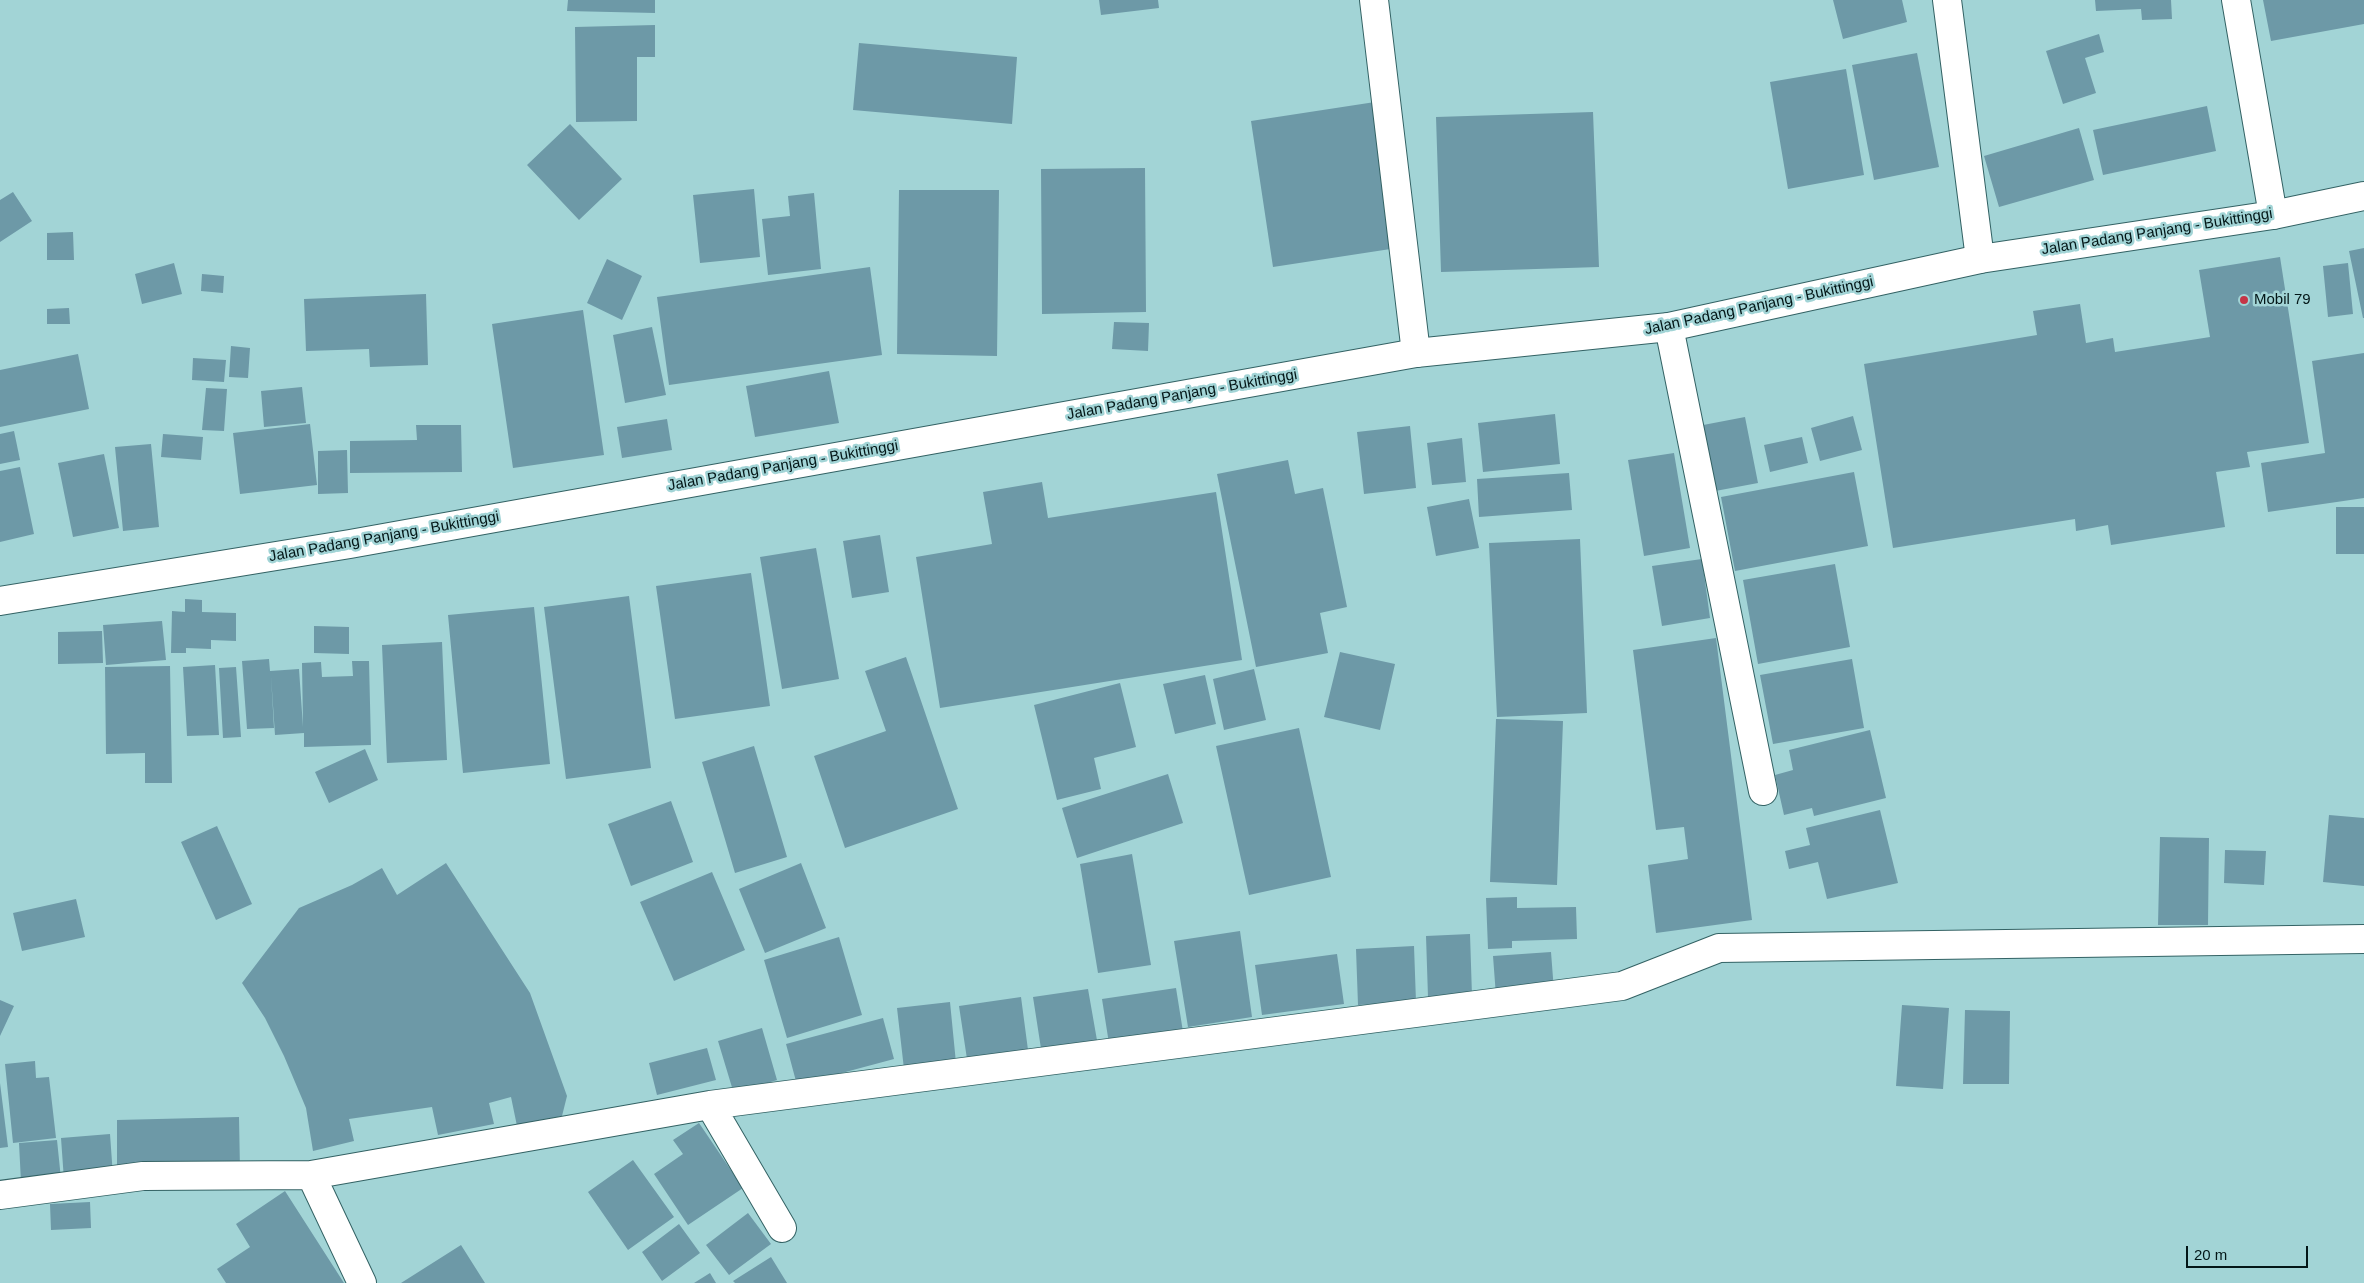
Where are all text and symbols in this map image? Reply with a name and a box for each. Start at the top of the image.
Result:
street label: Jalan Padang Panjang - Bukittinggi [2040,205,2274,259]
street label: Jalan Padang Panjang - Bukittinggi [1643,273,1875,339]
place label: Mobil 79 [2254,291,2311,309]
marker: Mobil 79 [2238,294,2250,306]
street label: Jalan Padang Panjang - Bukittinggi [1065,366,1299,424]
street label: Jalan Padang Panjang - Bukittinggi [666,437,900,495]
street label: Jalan Padang Panjang - Bukittinggi [267,508,501,566]
scale bar [2189,1236,2312,1268]
text: 20 m [2194,1246,2227,1263]

